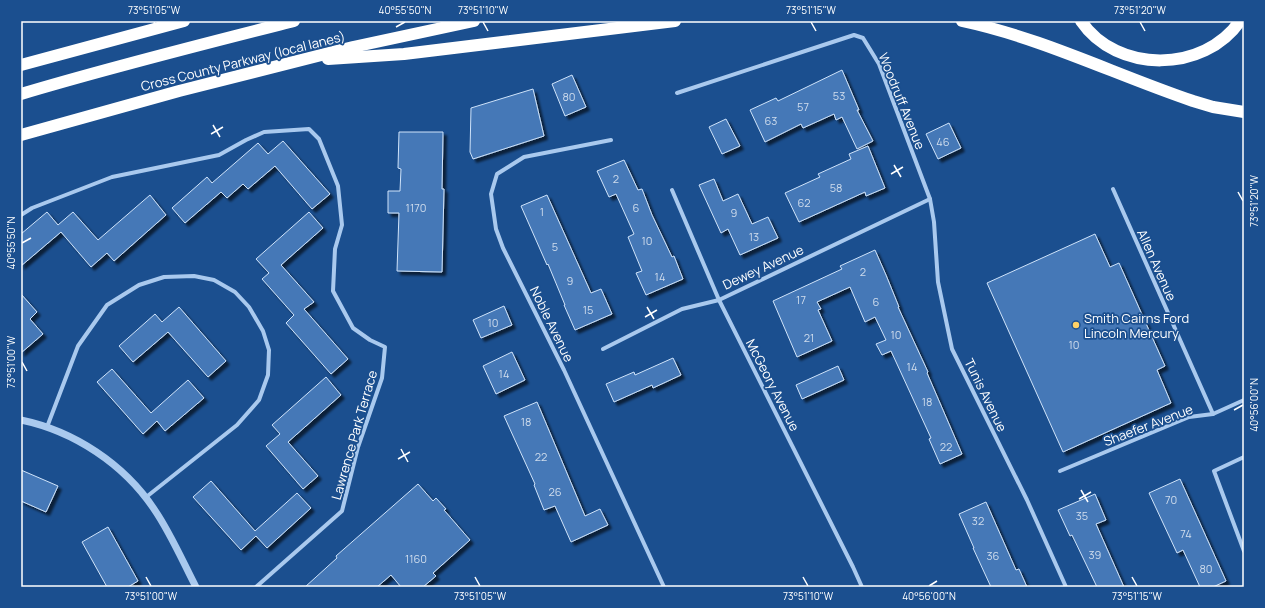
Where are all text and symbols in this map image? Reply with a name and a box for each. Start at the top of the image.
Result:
text: 73°51'05"W [128,3,181,17]
text: 40°55'50"N [379,3,432,17]
text: 73°51'10"W [458,3,509,17]
text: 73°51'15"W [786,3,837,17]
text: 73°51'20"W [1114,3,1167,17]
street label: Cross County Parkway (local lanes) [139,27,347,95]
street label: Woodruff Avenue [874,50,930,152]
house number: 53 [833,88,845,103]
house number: 80 [562,89,576,104]
house number: 57 [797,99,809,114]
house number: 63 [765,113,777,128]
house number: 46 [936,134,950,149]
house number: 2 [613,171,619,186]
text: 73°51'20"W [1247,174,1261,227]
house number: 58 [830,180,842,195]
house number: 62 [797,195,811,210]
house number: 1170 [406,200,426,215]
house number: 6 [633,200,640,215]
house number: 1 [540,204,544,219]
house number: 9 [731,205,738,220]
text: 40°55'50"N [4,216,18,269]
street label: Allen Avenue [1133,226,1181,304]
house number: 13 [749,229,759,244]
house number: 10 [641,233,653,248]
house number: 5 [552,239,558,254]
street label: Dewey Avenue [720,240,807,294]
house number: 2 [860,264,866,279]
house number: 14 [655,269,665,284]
house number: 9 [567,273,574,288]
street label: Noble Avenue [526,283,578,365]
house number: 17 [796,292,806,307]
house number: 6 [873,294,880,309]
house number: 15 [583,302,593,317]
place label: Smith Cairns Ford Lincoln Mercury [1084,309,1189,342]
house number: 10 [487,315,499,330]
marker: Smith Cairns Ford Lincoln Mercury [1071,320,1081,330]
house number: 10 [890,327,902,342]
house number: 21 [804,330,814,345]
text: 73°51'00"W [4,335,18,388]
street label: McGeory Avenue [742,336,804,434]
house number: 10 [1068,337,1080,352]
street label: Tunis Avenue [960,355,1012,435]
house number: 14 [907,359,917,374]
house number: 14 [499,366,509,381]
street label: Lawrence Park Terrace [327,368,381,502]
text: 40°56'00"N [1247,378,1261,432]
house number: 18 [922,394,932,409]
street label: Shaefer Avenue [1101,400,1196,450]
house number: 18 [521,414,531,429]
house number: 22 [940,439,952,454]
house number: 22 [535,449,547,464]
house number: 26 [548,484,562,499]
house number: 70 [1165,492,1177,507]
house number: 35 [1076,508,1088,523]
house number: 32 [972,513,984,528]
house number: 74 [1180,526,1192,541]
house number: 39 [1089,547,1102,562]
house number: 36 [987,548,1000,563]
house number: 1160 [405,551,427,566]
house number: 80 [1199,561,1213,576]
text: 73°51'00"W [125,589,178,603]
text: 73°51'05"W [454,589,507,603]
text: 73°51'10"W [783,589,834,603]
text: 40°56'00"N [902,589,956,603]
text: 73°51'15"W [1112,589,1163,603]

